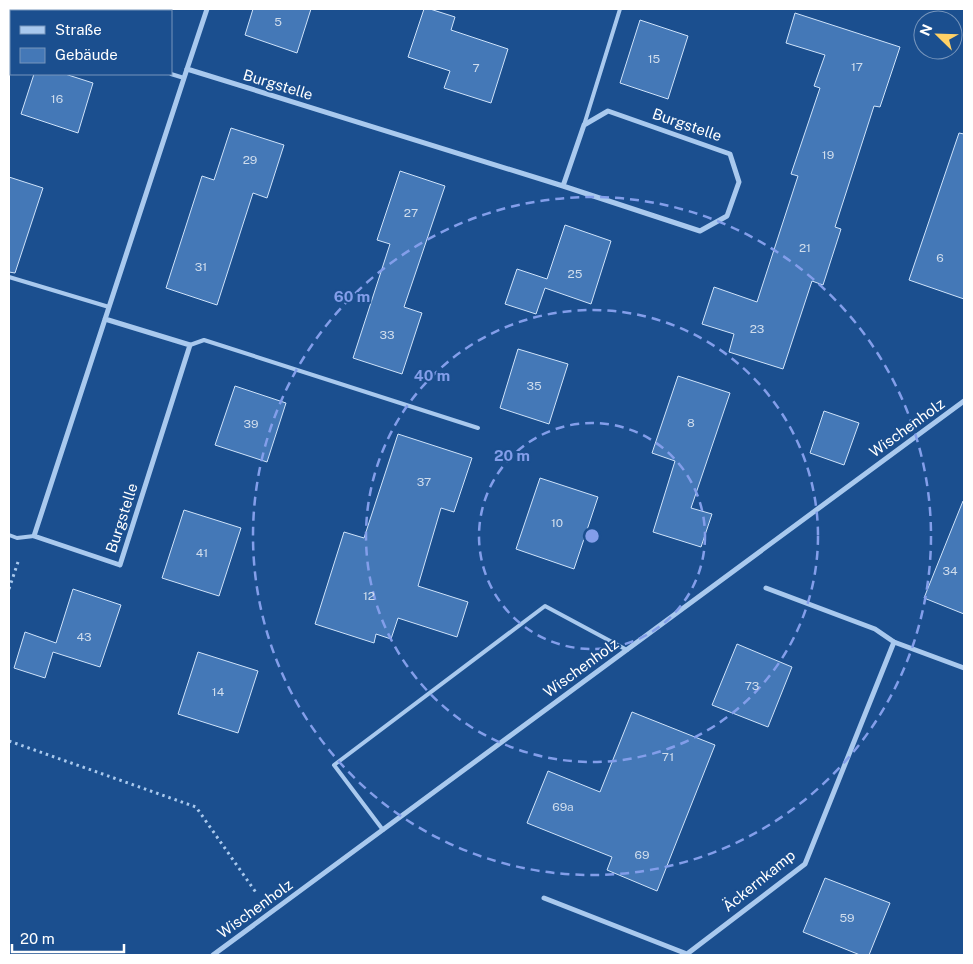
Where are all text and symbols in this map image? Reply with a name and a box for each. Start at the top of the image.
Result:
legend [10,10,172,75]
north arrow [913,10,963,60]
house number: 5 [274,15,282,29]
text: Straße [55,21,102,38]
text: N [917,22,936,38]
text: Gebäude [55,46,118,63]
house number: 15 [648,52,661,66]
house number: 17 [851,60,863,74]
house number: 7 [472,61,480,75]
street label: Burgstelle [241,66,315,103]
house number: 16 [51,92,63,106]
street label: Burgstelle [650,105,724,144]
house number: 19 [822,148,834,162]
house number: 29 [243,153,257,167]
house number: 27 [404,206,418,220]
house number: 21 [799,241,811,255]
house number: 6 [936,251,944,265]
house number: 31 [195,260,207,274]
house number: 25 [568,267,583,281]
text: 60 m [334,288,370,305]
house number: 23 [750,322,764,336]
house number: 33 [379,328,395,342]
text: 40 m [414,367,450,384]
house number: 35 [526,379,542,393]
street label: Wischenholz [866,395,947,460]
house number: 8 [687,416,695,430]
house number: 39 [244,417,258,431]
text: 20 m [494,447,530,464]
house number: 37 [417,475,431,489]
street label: Burgstelle [102,481,141,555]
house number: 10 [551,516,563,530]
centre of rings [583,527,601,545]
house number: 41 [196,546,208,560]
house number: 34 [942,564,958,578]
house number: 12 [363,589,375,603]
house number: 43 [76,630,92,644]
street label: Wischenholz [540,635,621,700]
house number: 73 [745,679,759,693]
house number: 14 [212,685,225,699]
house number: 71 [662,750,674,764]
house number: 69a [552,800,574,814]
street label: Äckernkamp [719,845,798,915]
house number: 69 [635,848,649,862]
street label: Wischenholz [214,876,295,941]
house number: 59 [839,911,855,925]
scale bar [12,922,125,954]
text: 20 m [20,930,55,947]

